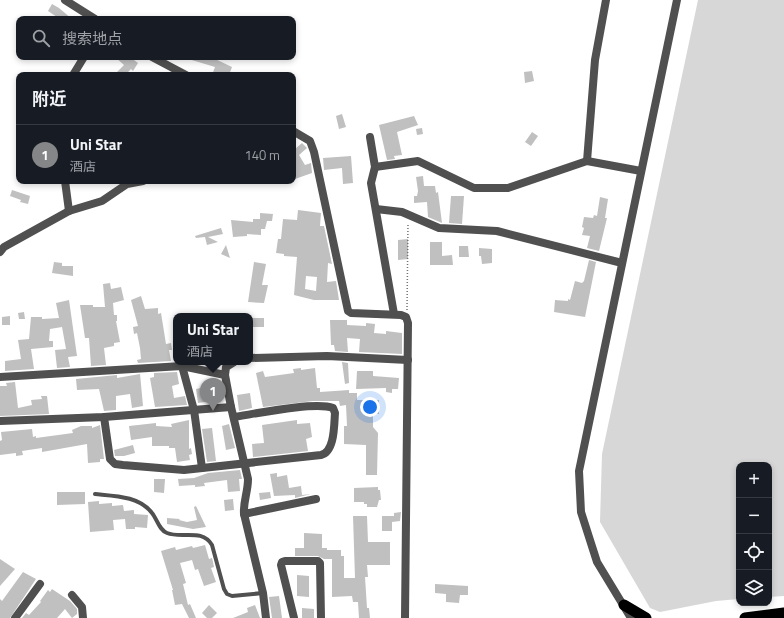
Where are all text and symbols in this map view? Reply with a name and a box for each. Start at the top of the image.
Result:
search box [16,16,296,60]
icon: search [30,27,52,49]
text: 搜索地点 [62,27,122,50]
text: 附近 [32,86,66,112]
text: Uni Star [70,133,122,156]
text: 1 [41,145,49,165]
text: 140 m [244,145,280,165]
text: 酒店 [70,156,96,176]
popup [173,313,253,365]
text: Uni Star [187,318,239,341]
text: 酒店 [187,341,213,361]
pin: 1 [200,378,226,411]
your location [360,397,380,417]
map controls [736,462,772,606]
button: + [736,462,772,498]
button: − [736,498,772,534]
button: locate [736,534,772,570]
button: layers [736,570,772,606]

